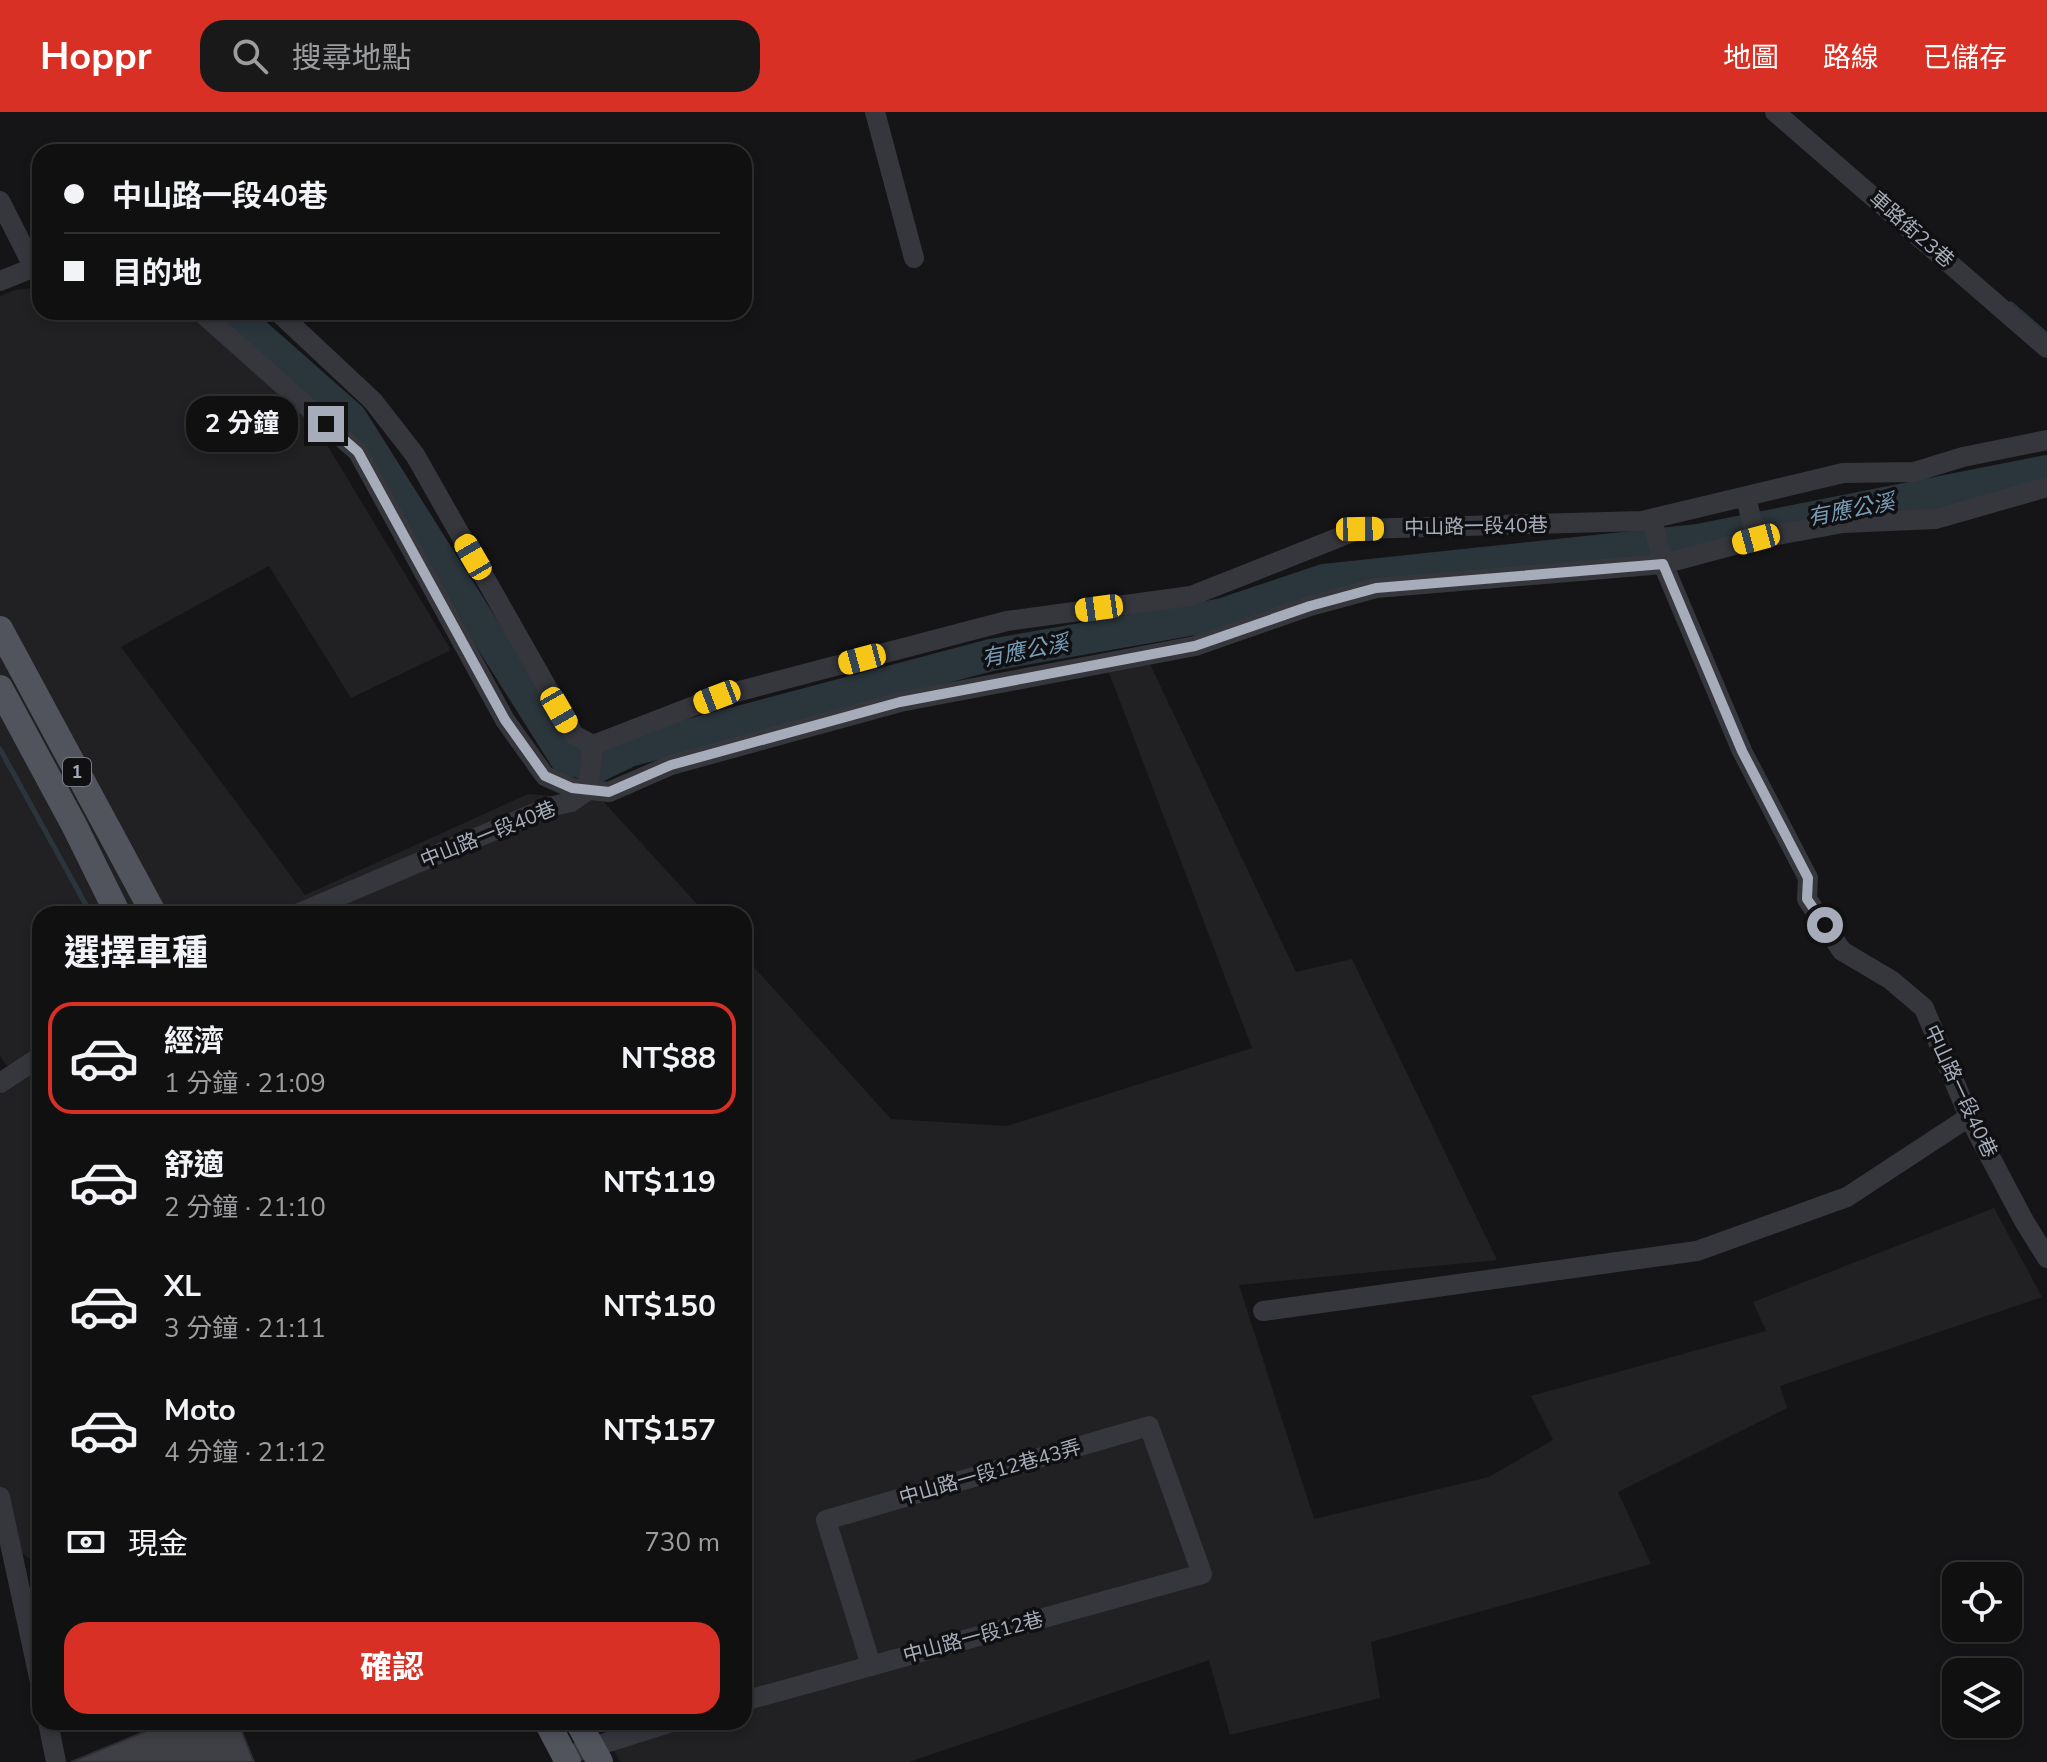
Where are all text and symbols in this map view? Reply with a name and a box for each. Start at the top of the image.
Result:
search box [200,20,760,92]
text: Hoppr [40,31,152,82]
icon: search [228,34,272,78]
text: 搜尋地點 [292,38,412,79]
text: 地圖 [1723,39,1779,77]
text: 路線 [1823,39,1879,77]
text: 已儲存 [1923,39,2007,77]
text: 中山路一段40巷 [112,176,328,217]
street label: 車路街23巷 [1864,185,1960,274]
text: 目的地 [112,253,202,294]
callout: 2 分鐘 [186,396,298,452]
text: 2 分鐘 [205,406,279,441]
route end [308,406,344,442]
water label: 有應公溪 [1805,486,1900,533]
street label: 中山路一段40巷 [1404,512,1548,541]
car [1336,517,1384,541]
car [1730,521,1782,557]
car [451,530,495,584]
car [1074,593,1124,623]
water label: 有應公溪 [979,627,1074,674]
car [836,641,888,677]
car [690,677,744,717]
car [537,683,581,737]
road number: 1 [63,758,91,786]
street label: 中山路一段40巷 [416,795,560,874]
route start [1807,907,1843,943]
text: 選擇車種 [64,929,208,978]
street label: 中山路一段40巷 [1918,1020,2003,1162]
text: 經濟 [164,1021,224,1062]
icon: car [68,1022,140,1094]
text: NT$88 [621,1038,716,1079]
text: 1 分鐘 · 21:09 [164,1066,326,1101]
text: 舒適 [164,1145,224,1186]
icon: car [68,1146,140,1218]
text: NT$119 [603,1162,716,1203]
text: 2 分鐘 · 21:10 [164,1190,326,1225]
text: XL [164,1266,201,1307]
icon: car [68,1270,140,1342]
text: NT$150 [603,1286,716,1327]
text: 3 分鐘 · 21:11 [164,1311,326,1346]
text: Moto [164,1390,236,1431]
icon: car [68,1394,140,1466]
text: NT$157 [603,1410,716,1451]
street label: 中山路一段12巷43弄 [896,1434,1084,1511]
text: 4 分鐘 · 21:12 [164,1435,326,1470]
icon: cash [64,1520,108,1564]
text: 現金 [128,1524,188,1565]
text: 730 m [644,1525,720,1560]
map controls [1942,1562,2022,1738]
button: locate [1942,1562,2022,1642]
street label: 中山路一段12巷 [900,1606,1046,1669]
button: 確認 [64,1622,720,1714]
button: layers [1942,1658,2022,1738]

